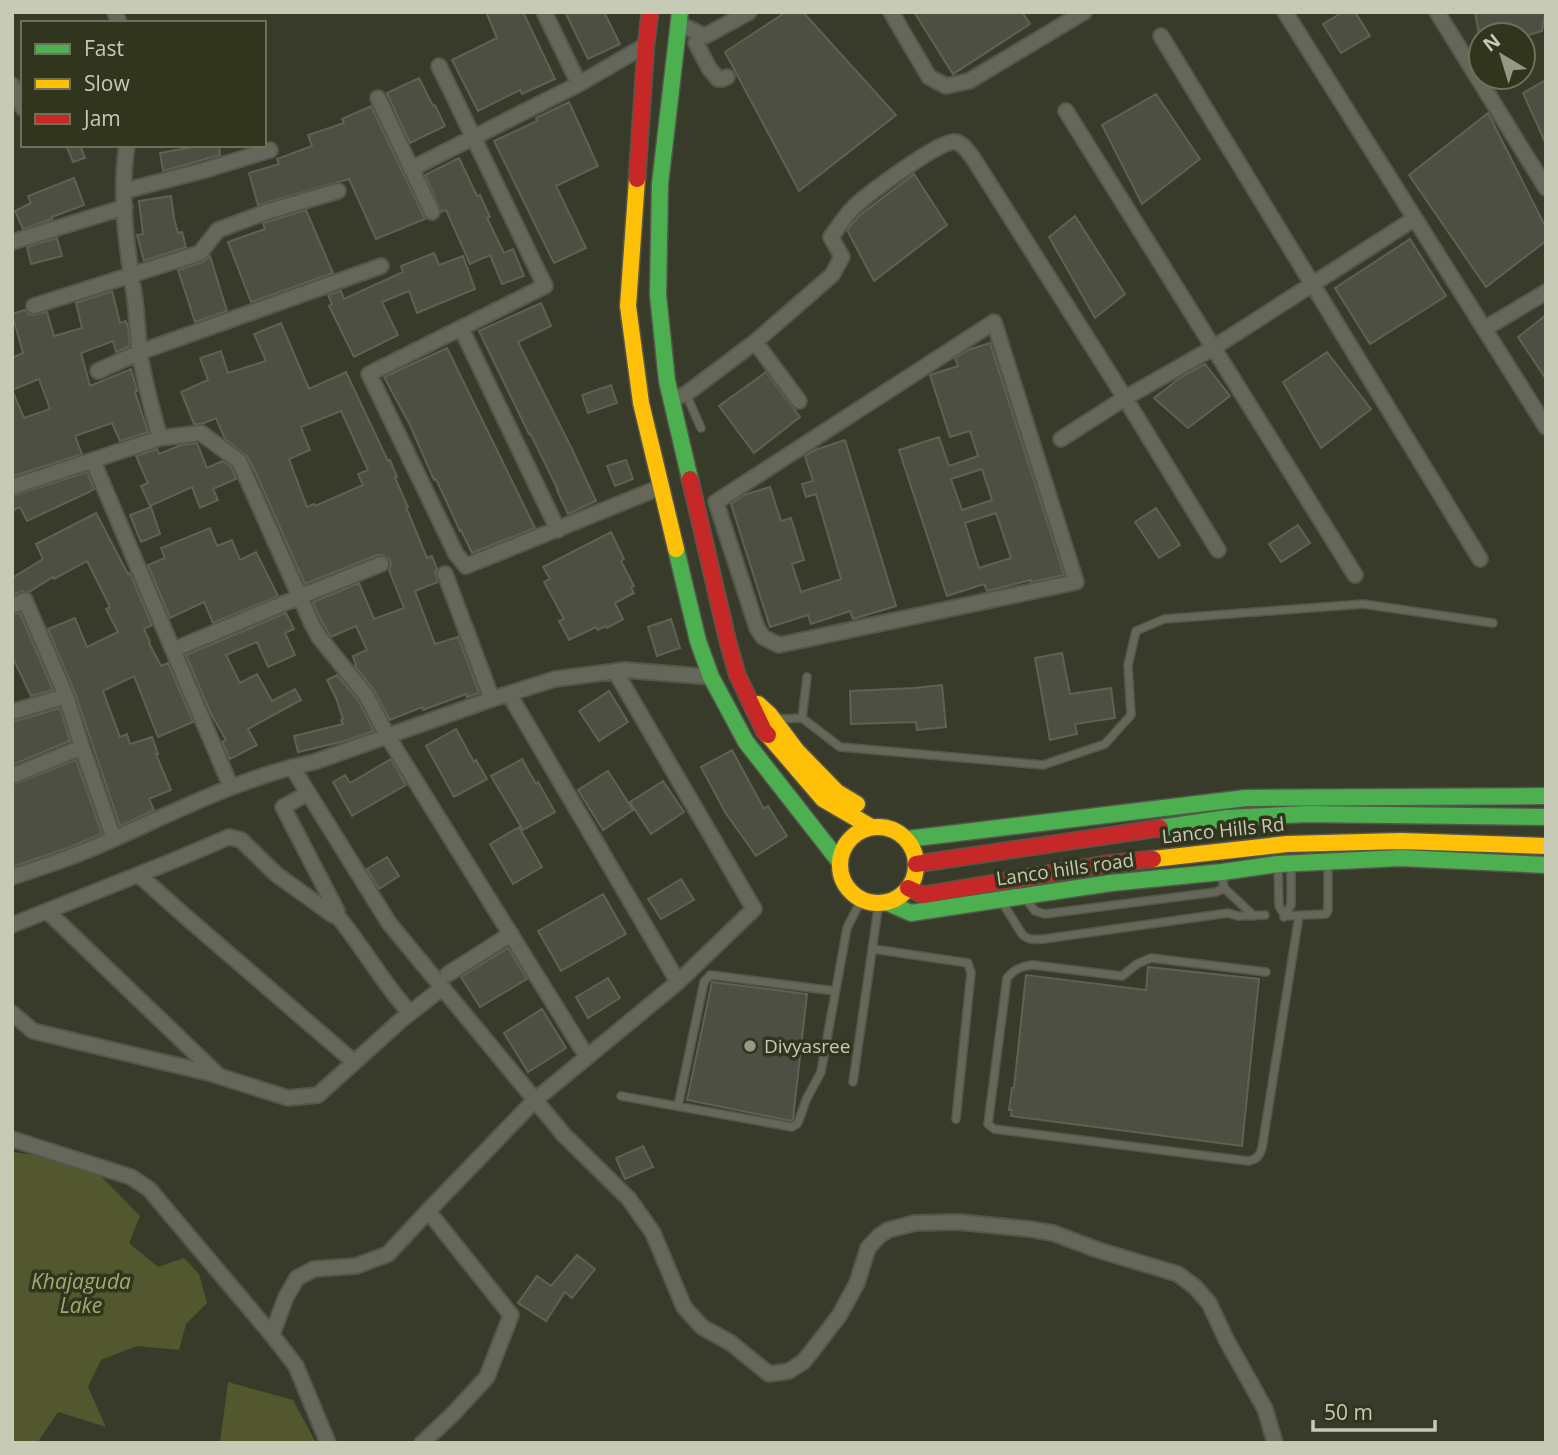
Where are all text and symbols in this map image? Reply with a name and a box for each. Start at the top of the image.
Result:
legend [21,21,266,147]
north arrow [1467,21,1537,91]
text: N [1477,28,1506,58]
text: Fast [84,34,124,62]
text: Slow [84,69,130,97]
text: Jam [82,104,121,132]
street label: Lanco Hills Rd [1160,811,1286,849]
street label: Lanco hills road [994,846,1136,892]
place label: Divyasree [764,1033,850,1059]
marker: Divyasree [742,1038,758,1054]
water label: Khajaguda Lake [31,1267,131,1319]
scale bar [1313,1388,1436,1432]
text: 50 m [1324,1398,1373,1426]

